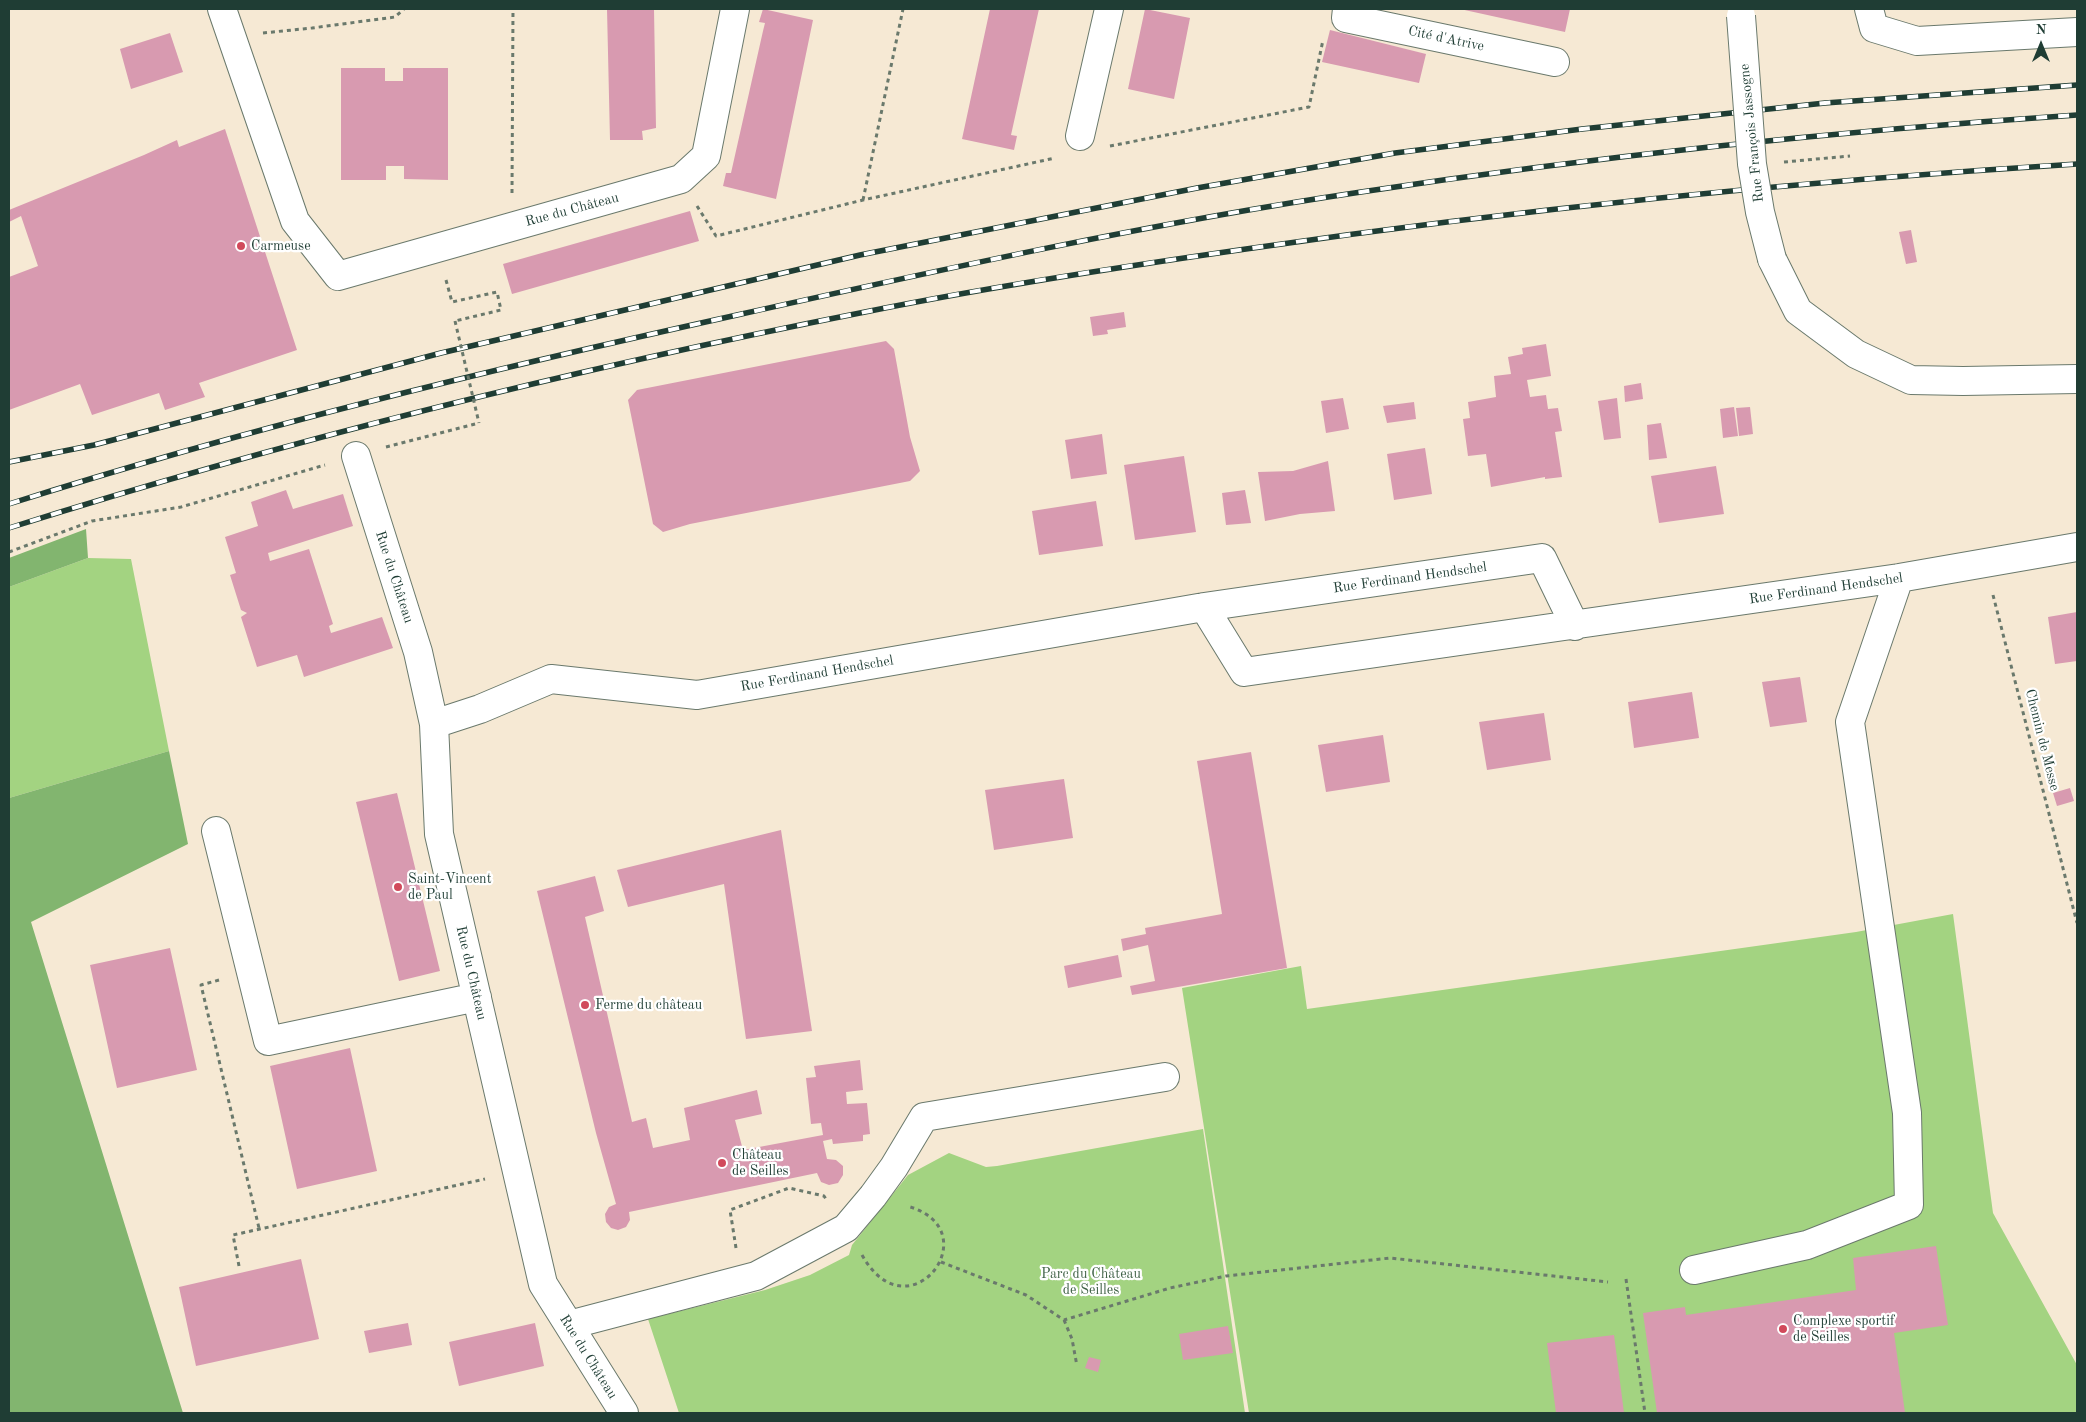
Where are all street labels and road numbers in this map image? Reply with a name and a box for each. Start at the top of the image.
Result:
street label: Cité d'Atrive [1406,23,1486,55]
street label: Rue François Jassogne [1736,63,1768,203]
street label: Rue du Château [523,189,621,231]
street label: Rue du Château [371,529,417,625]
street label: Rue Ferdinand Hendschel [1332,559,1488,597]
street label: Rue Ferdinand Hendschel [1748,570,1904,608]
street label: Rue Ferdinand Hendschel [739,652,895,696]
street label: Chemin de Messe [2021,687,2063,793]
street label: Rue du Château [452,924,490,1022]
street label: Rue du Château [555,1312,621,1402]

